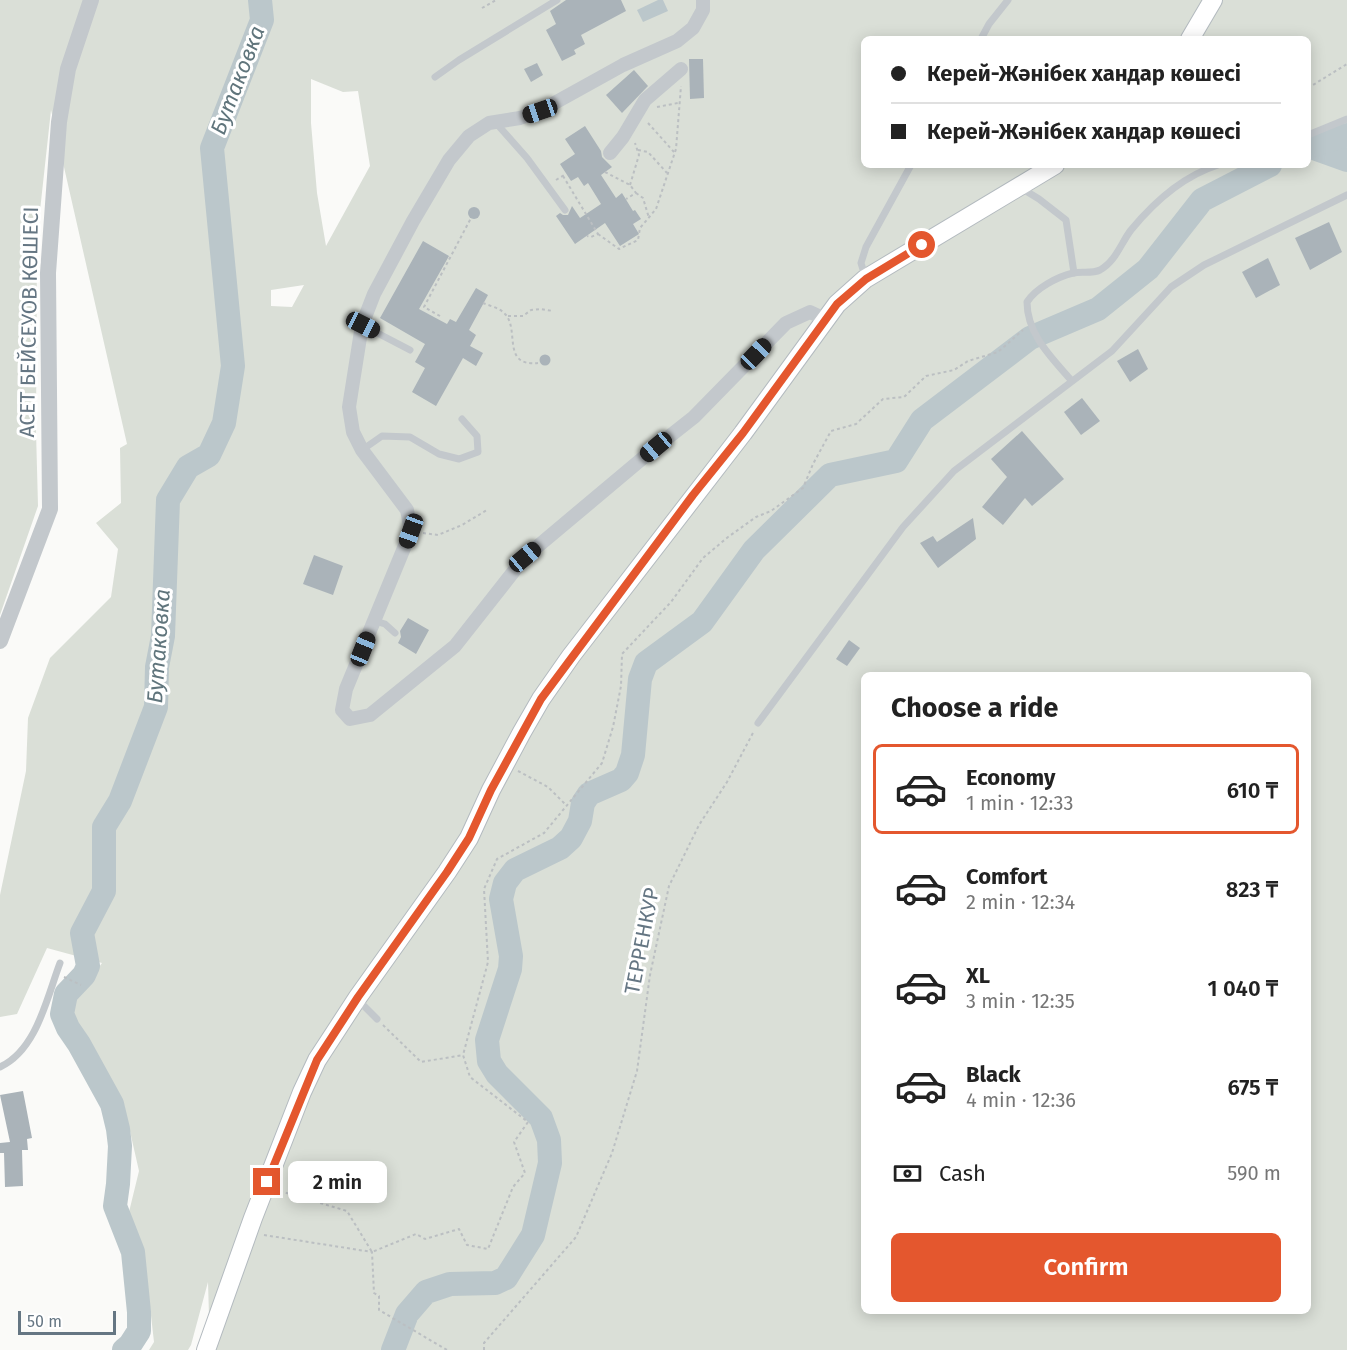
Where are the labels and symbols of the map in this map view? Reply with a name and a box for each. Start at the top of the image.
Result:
water label: Бутаковка [204,22,271,138]
car [520,97,560,125]
street label: АСЕТ БЕЙСЕУОВ КӨШЕСІ [14,206,44,438]
route start [908,231,935,258]
car [343,309,383,341]
car [737,335,775,373]
car [636,429,676,465]
car [396,511,426,551]
car [505,539,545,575]
water label: Бутаковка [141,588,176,704]
car [348,629,378,669]
street label: ТЕРРЕНКУР [619,886,665,996]
callout: 2 min [288,1161,387,1203]
route end [253,1168,280,1195]
scale bar [18,1308,116,1336]

